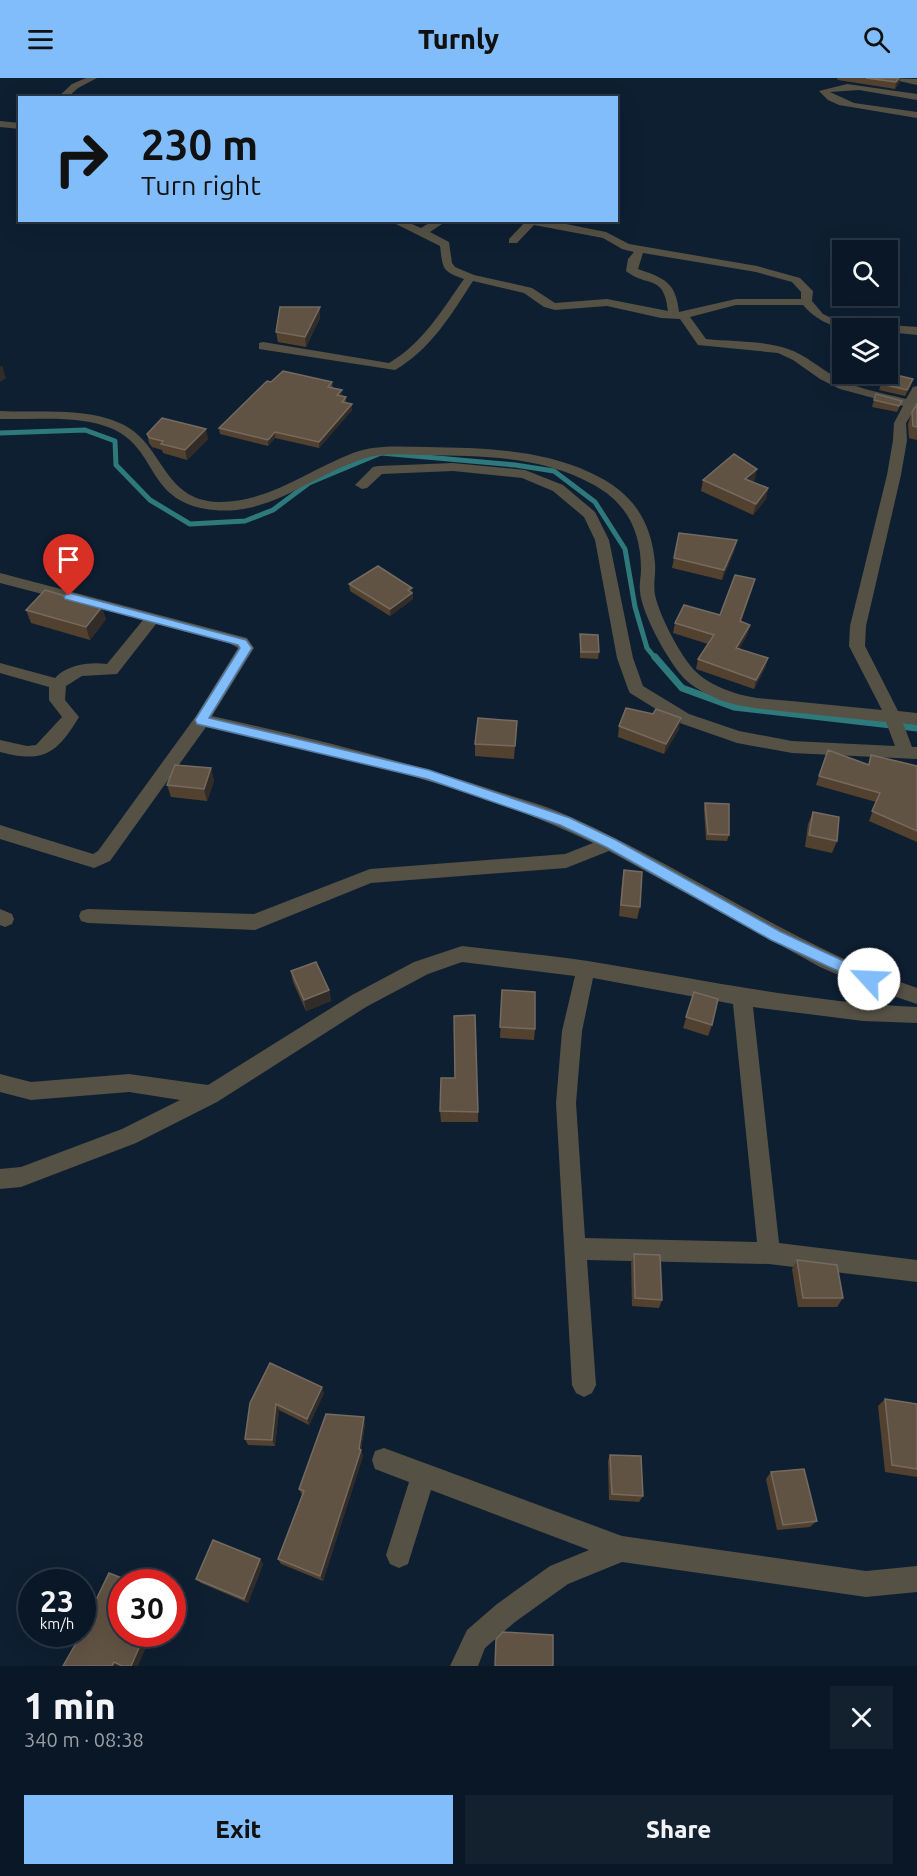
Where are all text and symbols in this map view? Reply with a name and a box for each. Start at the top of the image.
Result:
icon: menu [24,23,57,56]
icon: search [860,23,893,56]
text: Turnly [418,24,499,54]
icon: right [42,120,120,198]
text: 230 m [141,121,258,168]
text: Turn right [141,170,261,200]
map controls [832,240,898,384]
button: search [832,240,898,306]
button: layers [832,318,898,384]
pin [43,534,94,596]
icon: arrive [52,543,85,576]
position arrow [837,947,901,1011]
speed limit sign: 30 [108,1569,186,1647]
text: 23 [40,1584,74,1618]
text: km/h [40,1615,74,1632]
text: 1 min [24,1685,116,1726]
button: close [830,1686,893,1749]
text: 340 m · 08:38 [24,1728,144,1751]
button: Exit [24,1795,453,1864]
button: Share [465,1795,893,1864]

